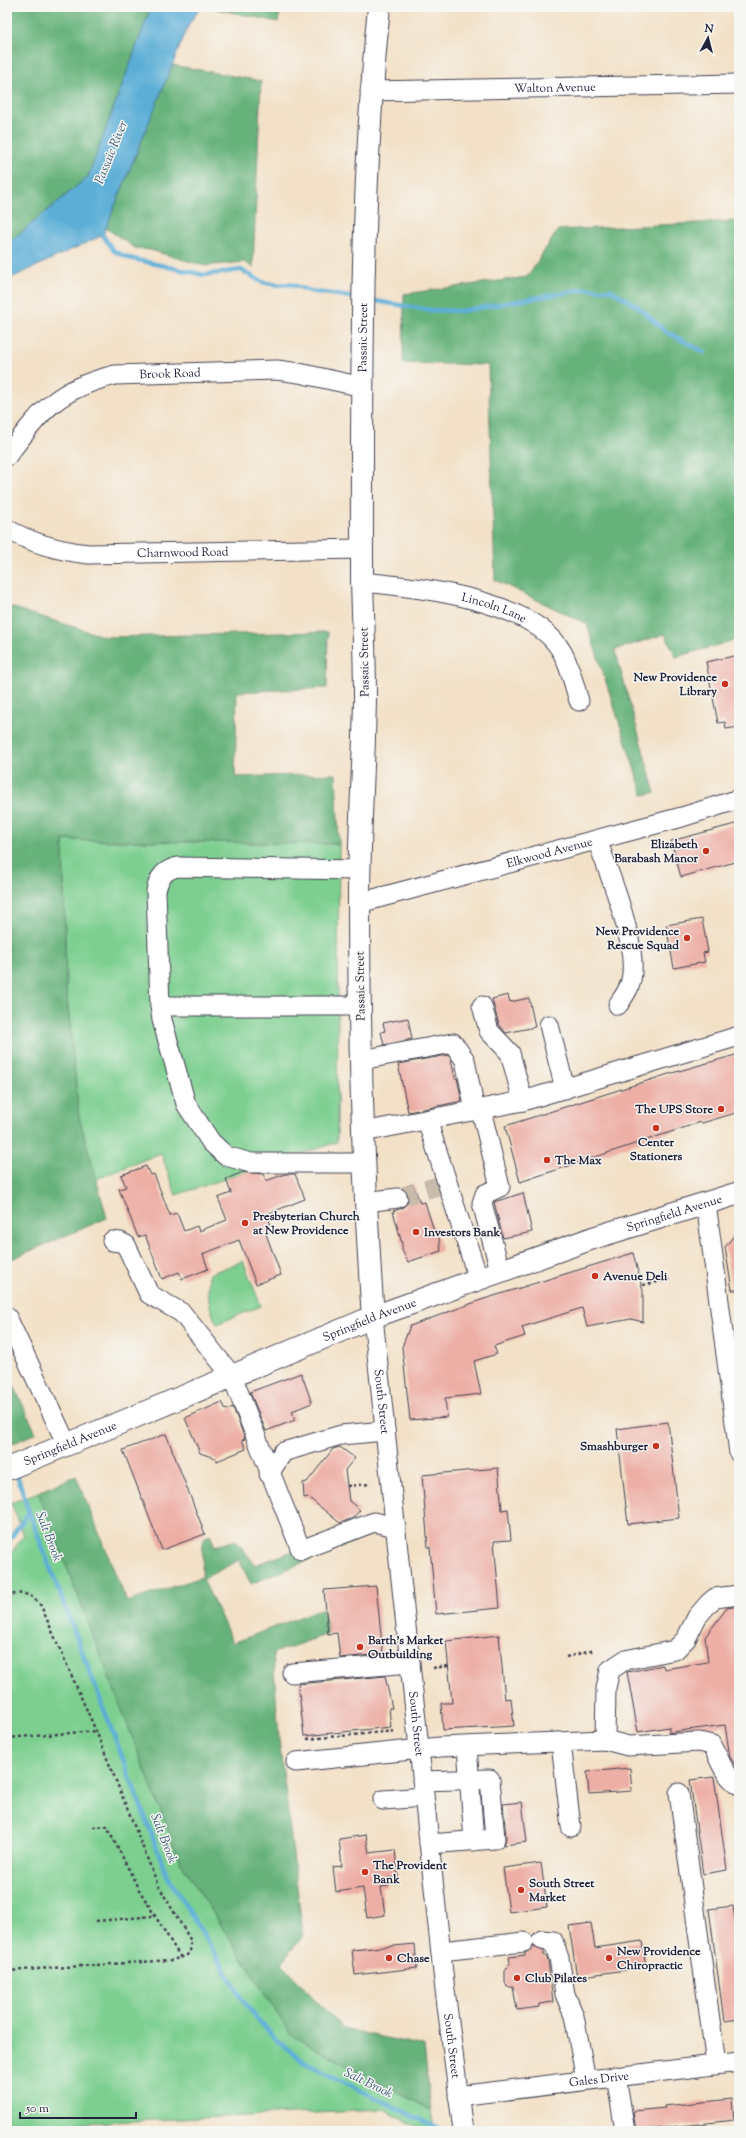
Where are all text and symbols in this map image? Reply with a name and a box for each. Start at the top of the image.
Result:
north arrow [688,18,728,58]
text: N [703,20,715,38]
street label: Walton Avenue [514,79,597,98]
water label: Passaic River [91,118,133,187]
street label: Passaic Street [354,303,373,372]
street label: Brook Road [139,364,201,384]
street label: Charnwood Road [137,543,229,563]
street label: Lincoln Lane [460,589,530,628]
street label: Passaic Street [355,627,375,697]
place label: New Providence Library [632,669,717,701]
marker: New Providence Library [720,679,730,689]
street label: Elkwood Avenue [505,833,595,873]
place label: Elizabeth Barabash Manor [613,836,699,868]
marker: Elizabeth Barabash Manor [701,846,711,856]
place label: New Providence Rescue Squad [594,923,679,955]
marker: New Providence Rescue Squad [682,933,692,943]
street label: Passaic Street [351,951,371,1021]
place label: The UPS Store [634,1101,713,1119]
marker: The UPS Store [716,1104,726,1114]
marker: Center Stationers [651,1123,661,1133]
place label: Center Stationers [630,1134,683,1166]
place label: The Max [554,1152,602,1170]
marker: The Max [542,1155,552,1165]
street label: Springfield Avenue [624,1191,725,1237]
place label: Presbyterian Church at New Providence [252,1208,361,1240]
marker: Presbyterian Church at New Providence [240,1218,250,1228]
place label: Investors Bank [423,1224,501,1242]
marker: Investors Bank [411,1227,421,1237]
place label: Avenue Deli [602,1268,668,1286]
marker: Avenue Deli [590,1271,600,1281]
street label: Springfield Avenue [320,1294,419,1347]
street label: South Street [369,1368,393,1435]
street label: Springfield Avenue [21,1417,120,1471]
place label: Smashburger [580,1438,648,1456]
marker: Smashburger [651,1441,661,1451]
water label: Salt Brook [30,1509,66,1564]
place label: Barth's Market Outbuilding [367,1632,444,1664]
marker: Barth's Market Outbuilding [355,1642,365,1652]
street label: South Street [403,1690,428,1757]
water label: Salt Brook [145,1811,181,1866]
place label: The Provident Bank [372,1857,448,1889]
marker: The Provident Bank [360,1867,370,1877]
place label: South Street Market [528,1875,595,1907]
marker: South Street Market [516,1885,526,1895]
place label: New Providence Chiropractic [616,1943,701,1975]
place label: Chase [397,1950,430,1968]
marker: Chase [384,1953,394,1963]
marker: New Providence Chiropractic [604,1953,614,1963]
place label: Club Pilates [525,1970,587,1988]
marker: Club Pilates [512,1973,522,1983]
street label: South Street [438,2012,464,2079]
water label: Salt Brook [341,2064,396,2103]
street label: Gales Drive [568,2067,631,2092]
scale bar [20,2094,136,2120]
text: 50 m [25,2100,49,2118]

